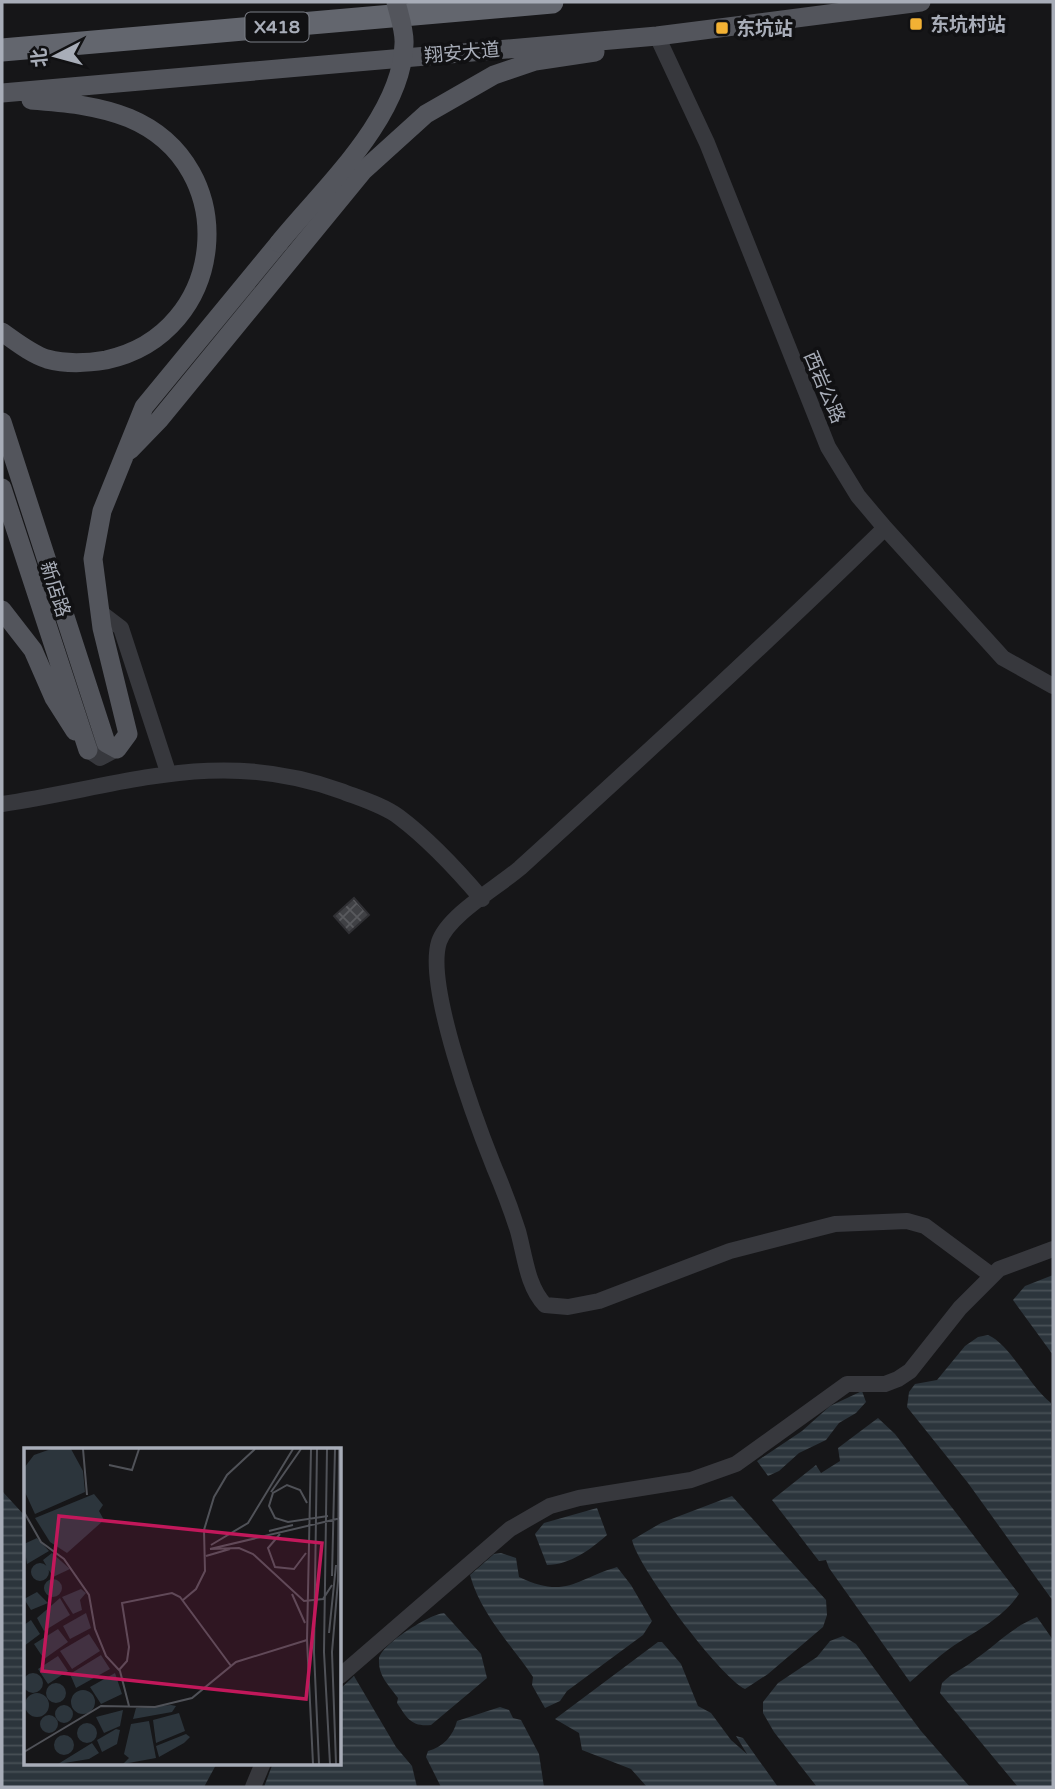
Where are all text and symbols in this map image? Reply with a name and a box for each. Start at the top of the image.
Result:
road number: X418 [246,12,308,42]
place label: 东坑村站 [930,14,1006,36]
marker: 东坑村站 [908,16,924,32]
place label: 东坑站 [736,18,793,40]
marker: 东坑站 [714,20,730,36]
north arrow [21,21,91,91]
street label: 翔安大道 [423,39,501,67]
text: 北 [28,47,52,68]
street label: 西岩公路 [799,348,849,427]
street label: 新店路 [36,559,74,620]
inset map [24,1448,341,1764]

